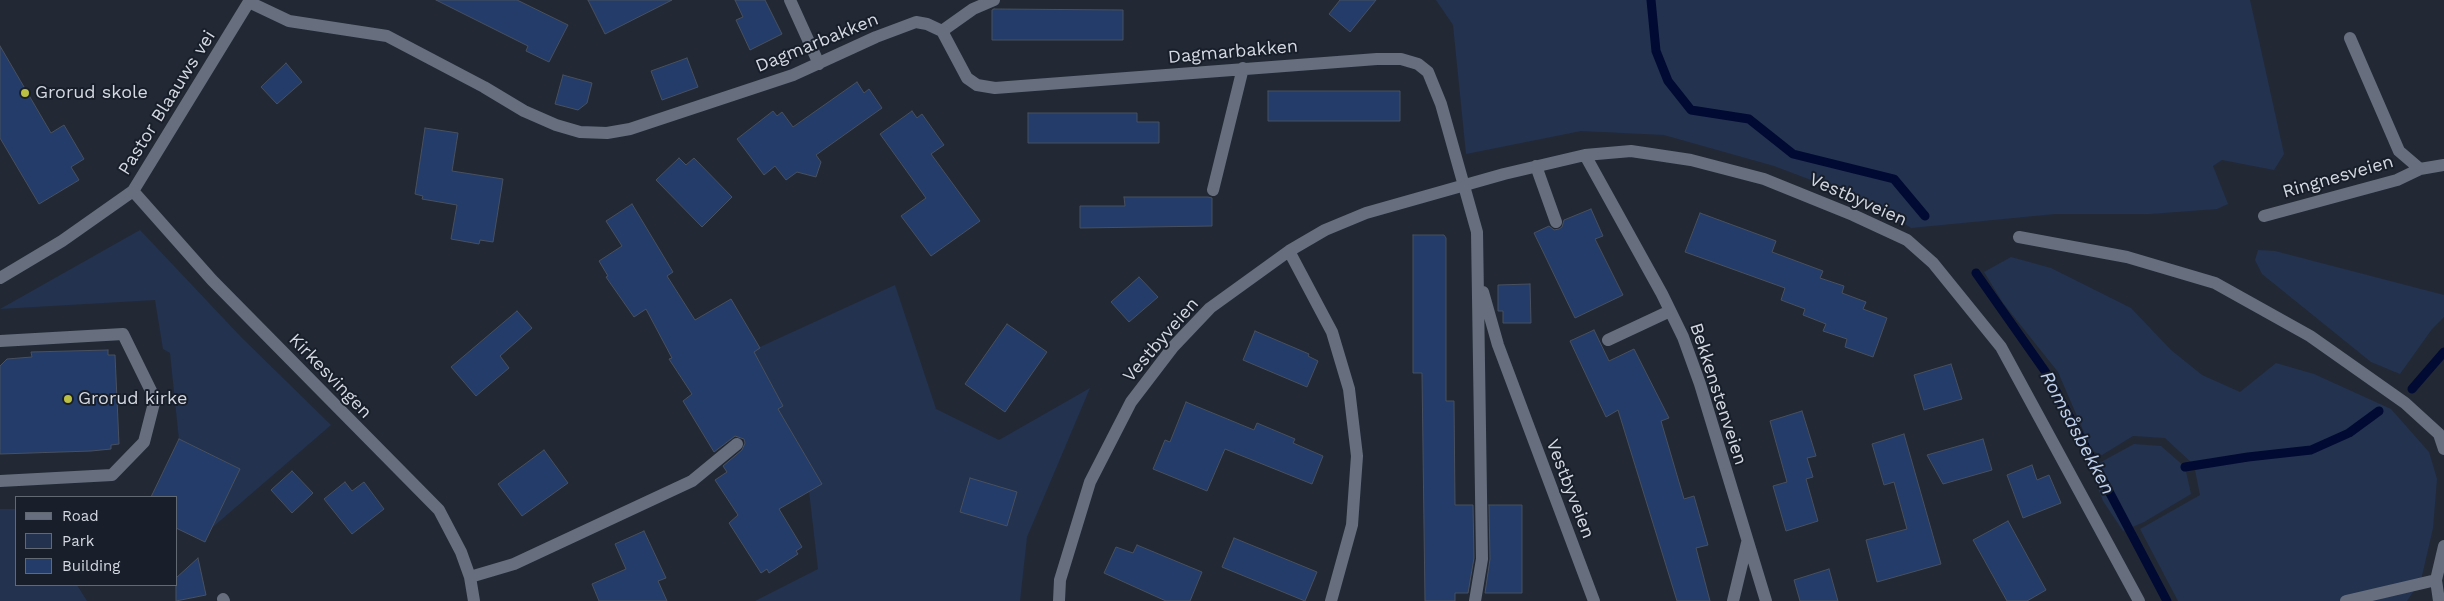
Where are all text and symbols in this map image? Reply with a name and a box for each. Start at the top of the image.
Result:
street label: Dagmarbakken [752,9,882,77]
street label: Pastor Blaauws vei [114,27,220,179]
street label: Dagmarbakken [1167,36,1299,68]
place label: Grorud skole [35,82,148,104]
marker: Grorud skole [19,87,31,99]
street label: Ringnesveien [2280,151,2396,203]
street label: Vestbyveien [1806,169,1910,231]
street label: Vestbyveien [1119,293,1203,387]
street label: Bekkenstenveien [1685,320,1751,468]
street label: Kirkesvingen [284,329,376,423]
water label: Romsåsbekken [2035,367,2119,499]
place label: Grorud kirke [78,388,187,410]
marker: Grorud kirke [62,393,74,405]
street label: Vestbyveien [1541,436,1599,542]
legend [15,496,178,586]
text: Road [62,507,99,525]
text: Park [62,532,94,550]
text: Building [62,557,120,575]

